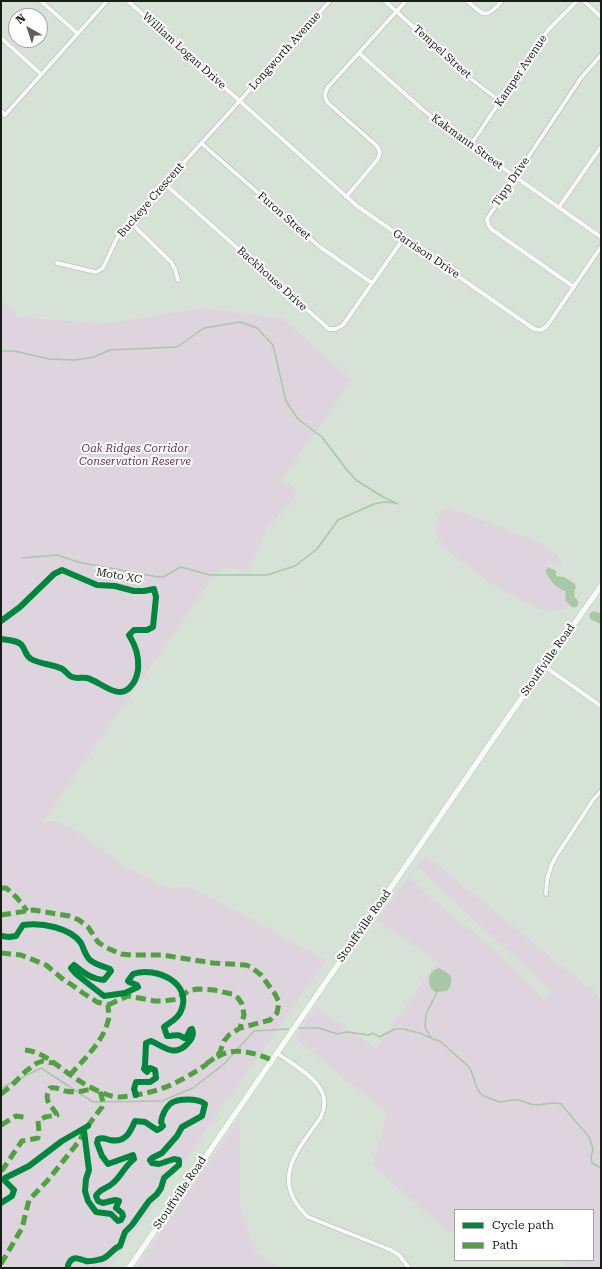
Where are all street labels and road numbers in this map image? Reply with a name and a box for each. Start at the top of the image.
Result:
street label: Longworth Avenue [246,9,324,93]
street label: William Logan Drive [139,10,229,92]
street label: Tempel Street [410,22,474,82]
street label: Kamper Avenue [492,33,550,109]
street label: Kakmann Street [429,112,505,172]
street label: Tipp Drive [490,155,532,209]
street label: Buckeye Crescent [115,160,187,240]
street label: Furon Street [255,189,313,243]
street label: Garrison Drive [390,227,462,281]
street label: Backhouse Drive [234,244,310,314]
street label: Moto XC [95,565,143,587]
street label: Stouffville Road [518,621,578,699]
street label: Stouffville Road [334,887,394,965]
street label: Stouffville Road [151,1154,209,1232]

